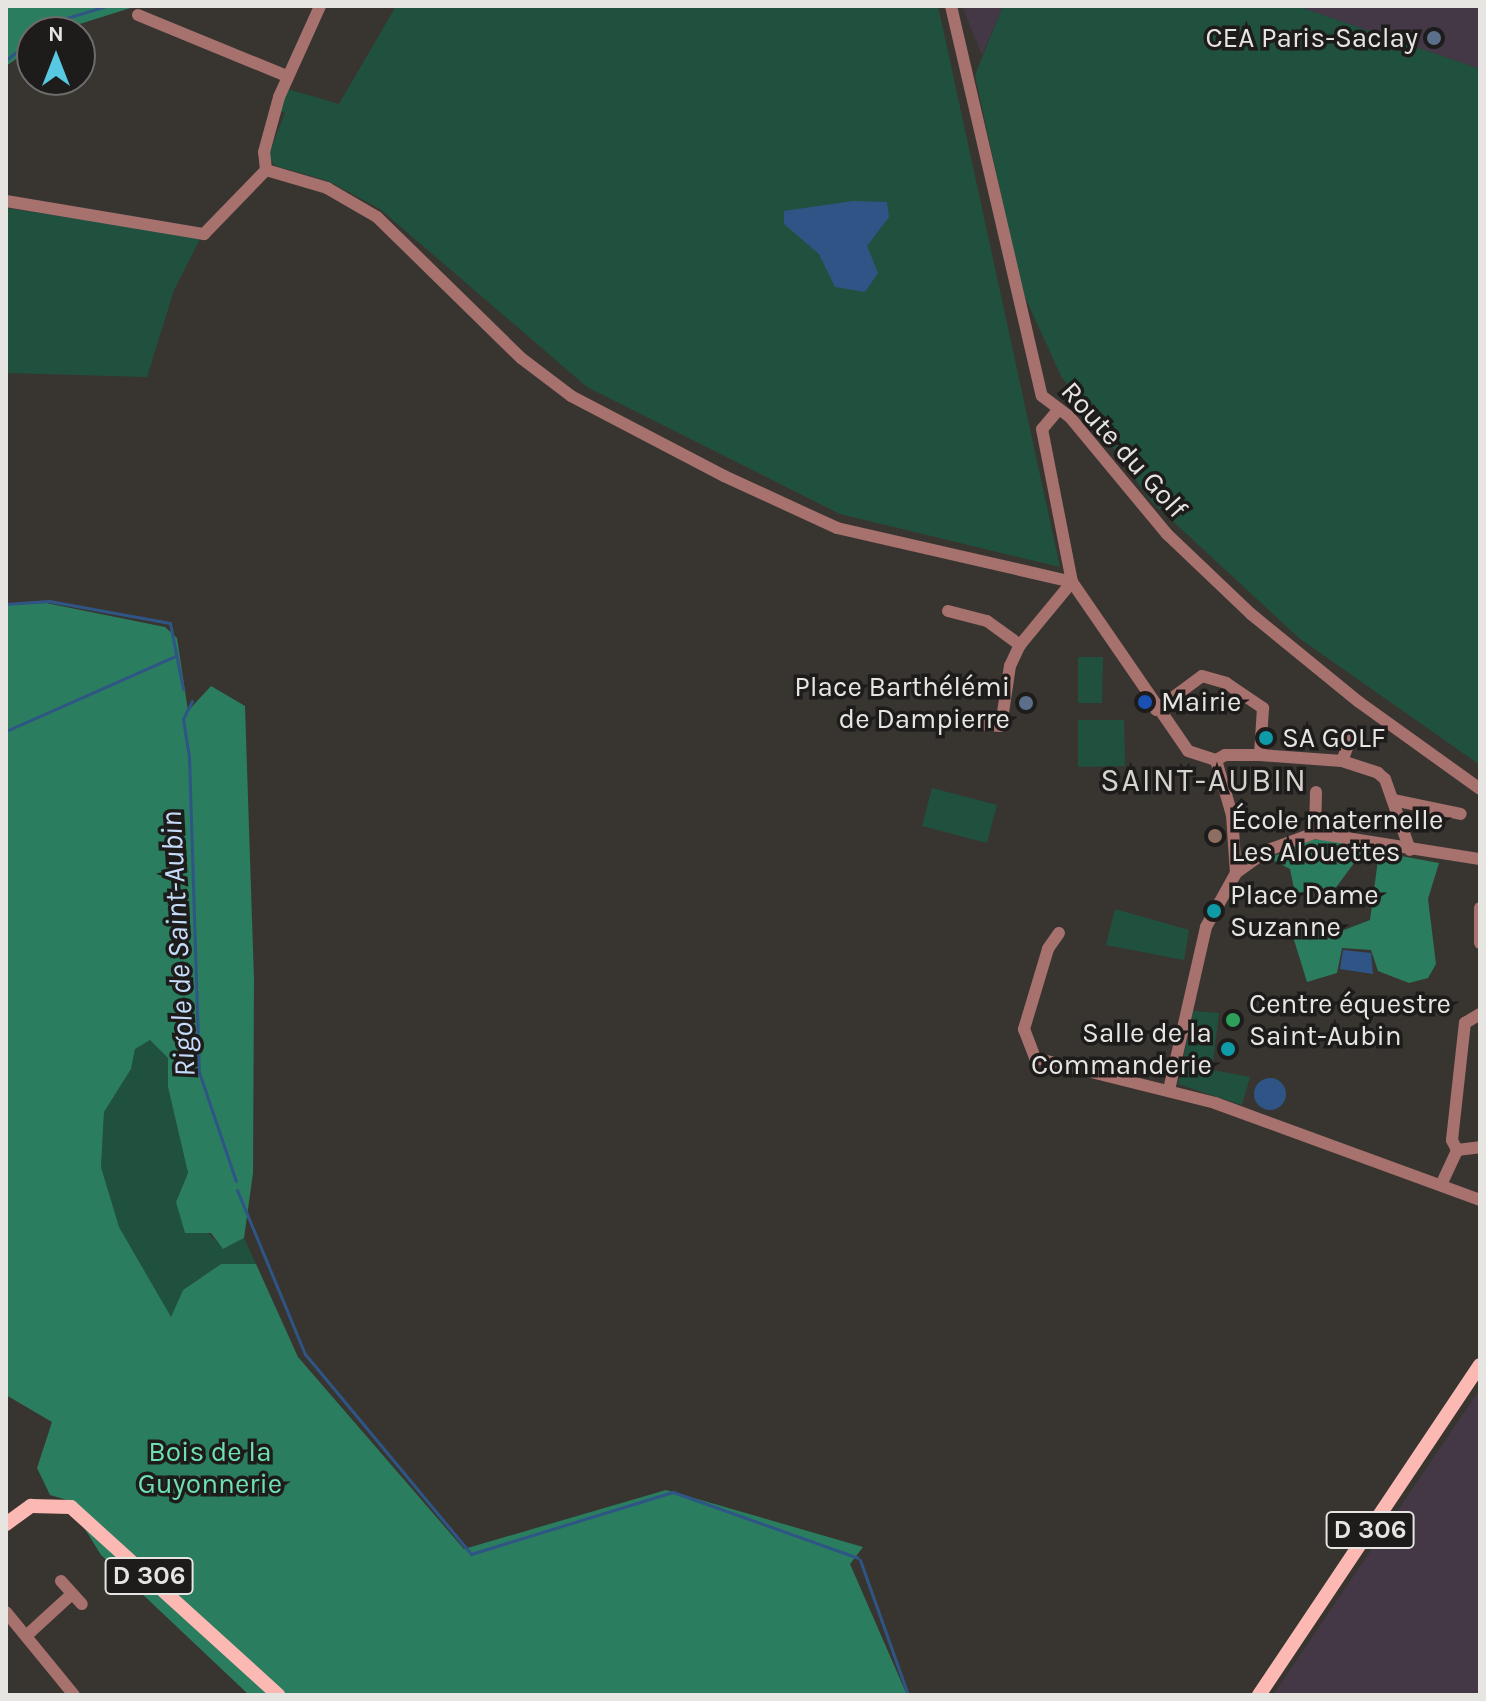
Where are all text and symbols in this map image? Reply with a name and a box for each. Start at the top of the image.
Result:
north arrow [16,16,96,96]
text: N [48,21,64,47]
place label: CEA Paris-Saclay [1205,21,1418,55]
marker: CEA Paris-Saclay [1425,29,1443,47]
street label: Route du Golf [1054,375,1194,525]
place label: Place Barthélémi de Dampierre [794,670,1010,736]
place label: Mairie [1161,685,1241,719]
marker: Mairie [1136,693,1154,711]
marker: Place Barthélémi de Dampierre [1017,694,1035,712]
place label: SA GOLF [1282,721,1386,755]
marker: SA GOLF [1257,729,1275,747]
district label: SAINT-AUBIN [1100,762,1308,800]
place label: École maternelle Les Alouettes [1231,803,1443,869]
water label: Rigole de Saint-Aubin [153,810,203,1078]
marker: École maternelle Les Alouettes [1206,827,1224,845]
place label: Place Dame Suzanne [1230,878,1379,944]
marker: Place Dame Suzanne [1205,902,1223,920]
place label: Centre équestre Saint-Aubin [1249,987,1451,1053]
marker: Centre équestre Saint-Aubin [1224,1011,1242,1029]
place label: Salle de la Commanderie [1031,1016,1212,1082]
marker: Salle de la Commanderie [1219,1040,1237,1058]
park label: Bois de la Guyonnerie [138,1435,282,1501]
road number: D 306 [1324,1508,1416,1552]
road number: D 306 [103,1554,195,1598]

